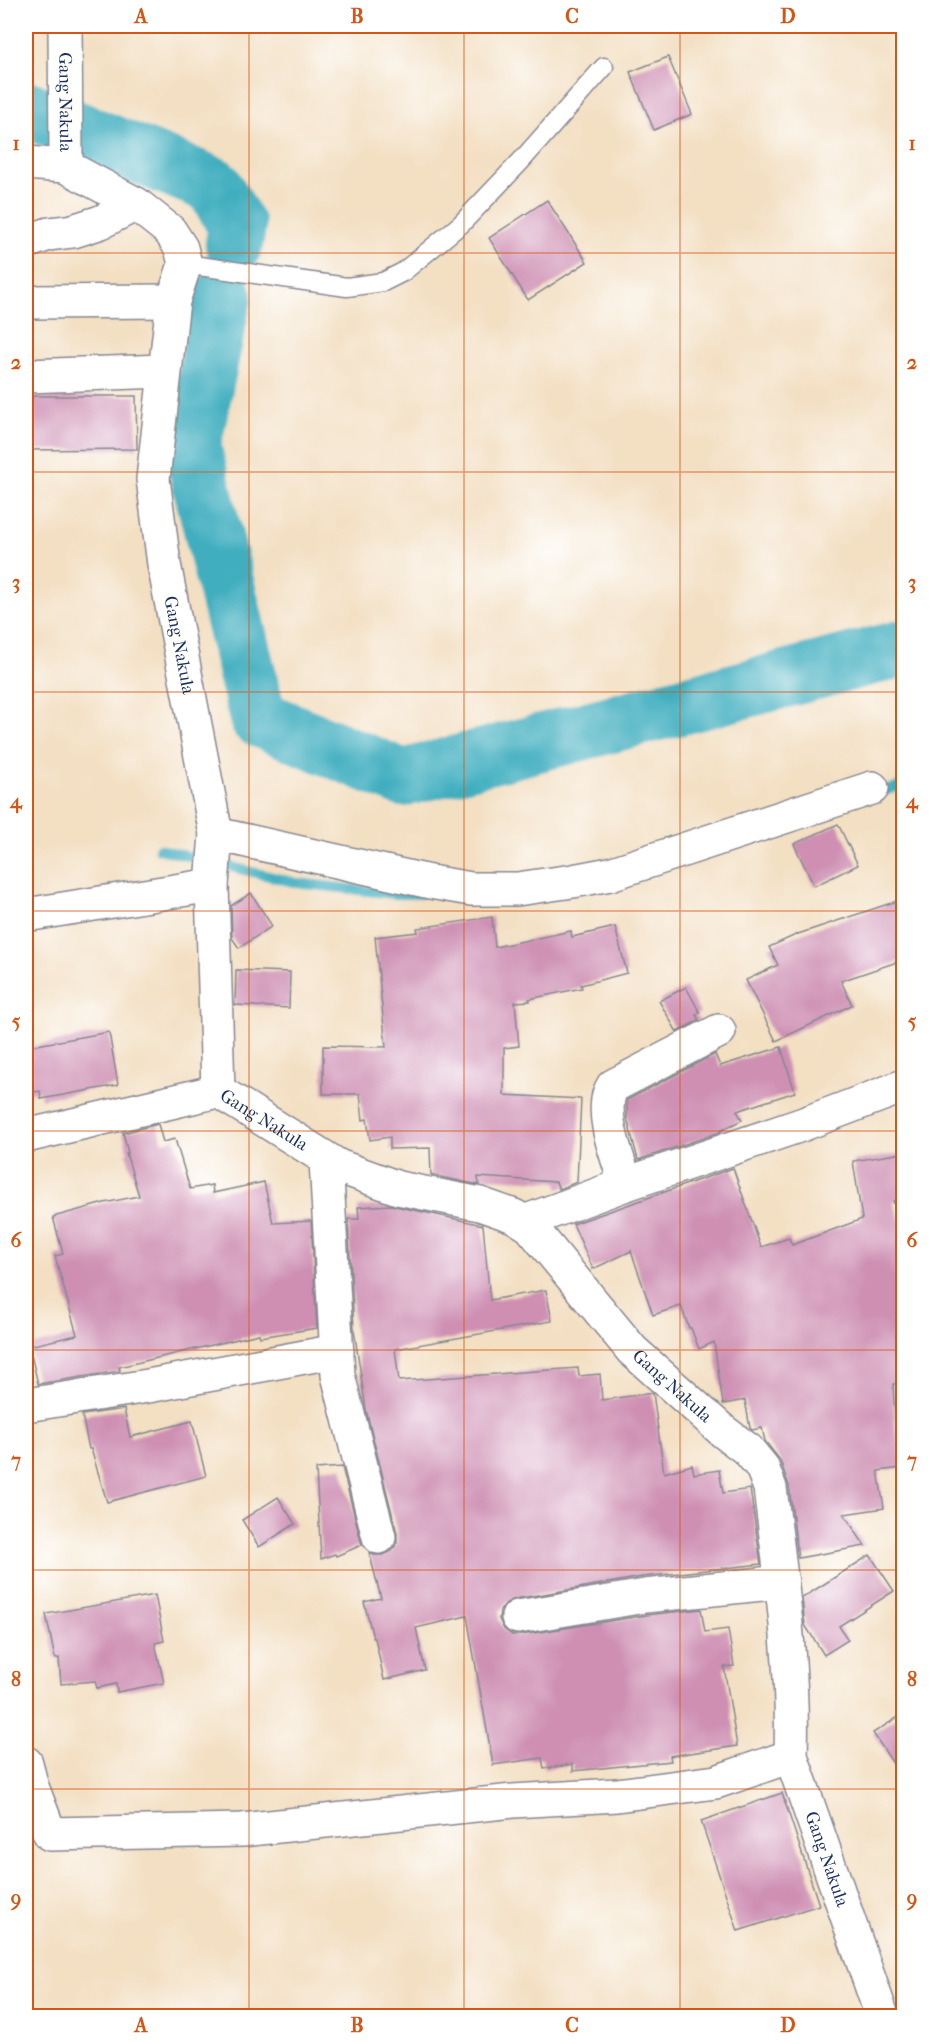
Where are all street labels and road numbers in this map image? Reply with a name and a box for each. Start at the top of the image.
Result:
street label: Gang Nakula [55,52,76,152]
street label: Gang Nakula [160,594,199,697]
street label: Gang Nakula [216,1085,312,1155]
street label: Gang Nakula [628,1345,717,1427]
street label: Gang Nakula [801,1809,854,1910]

